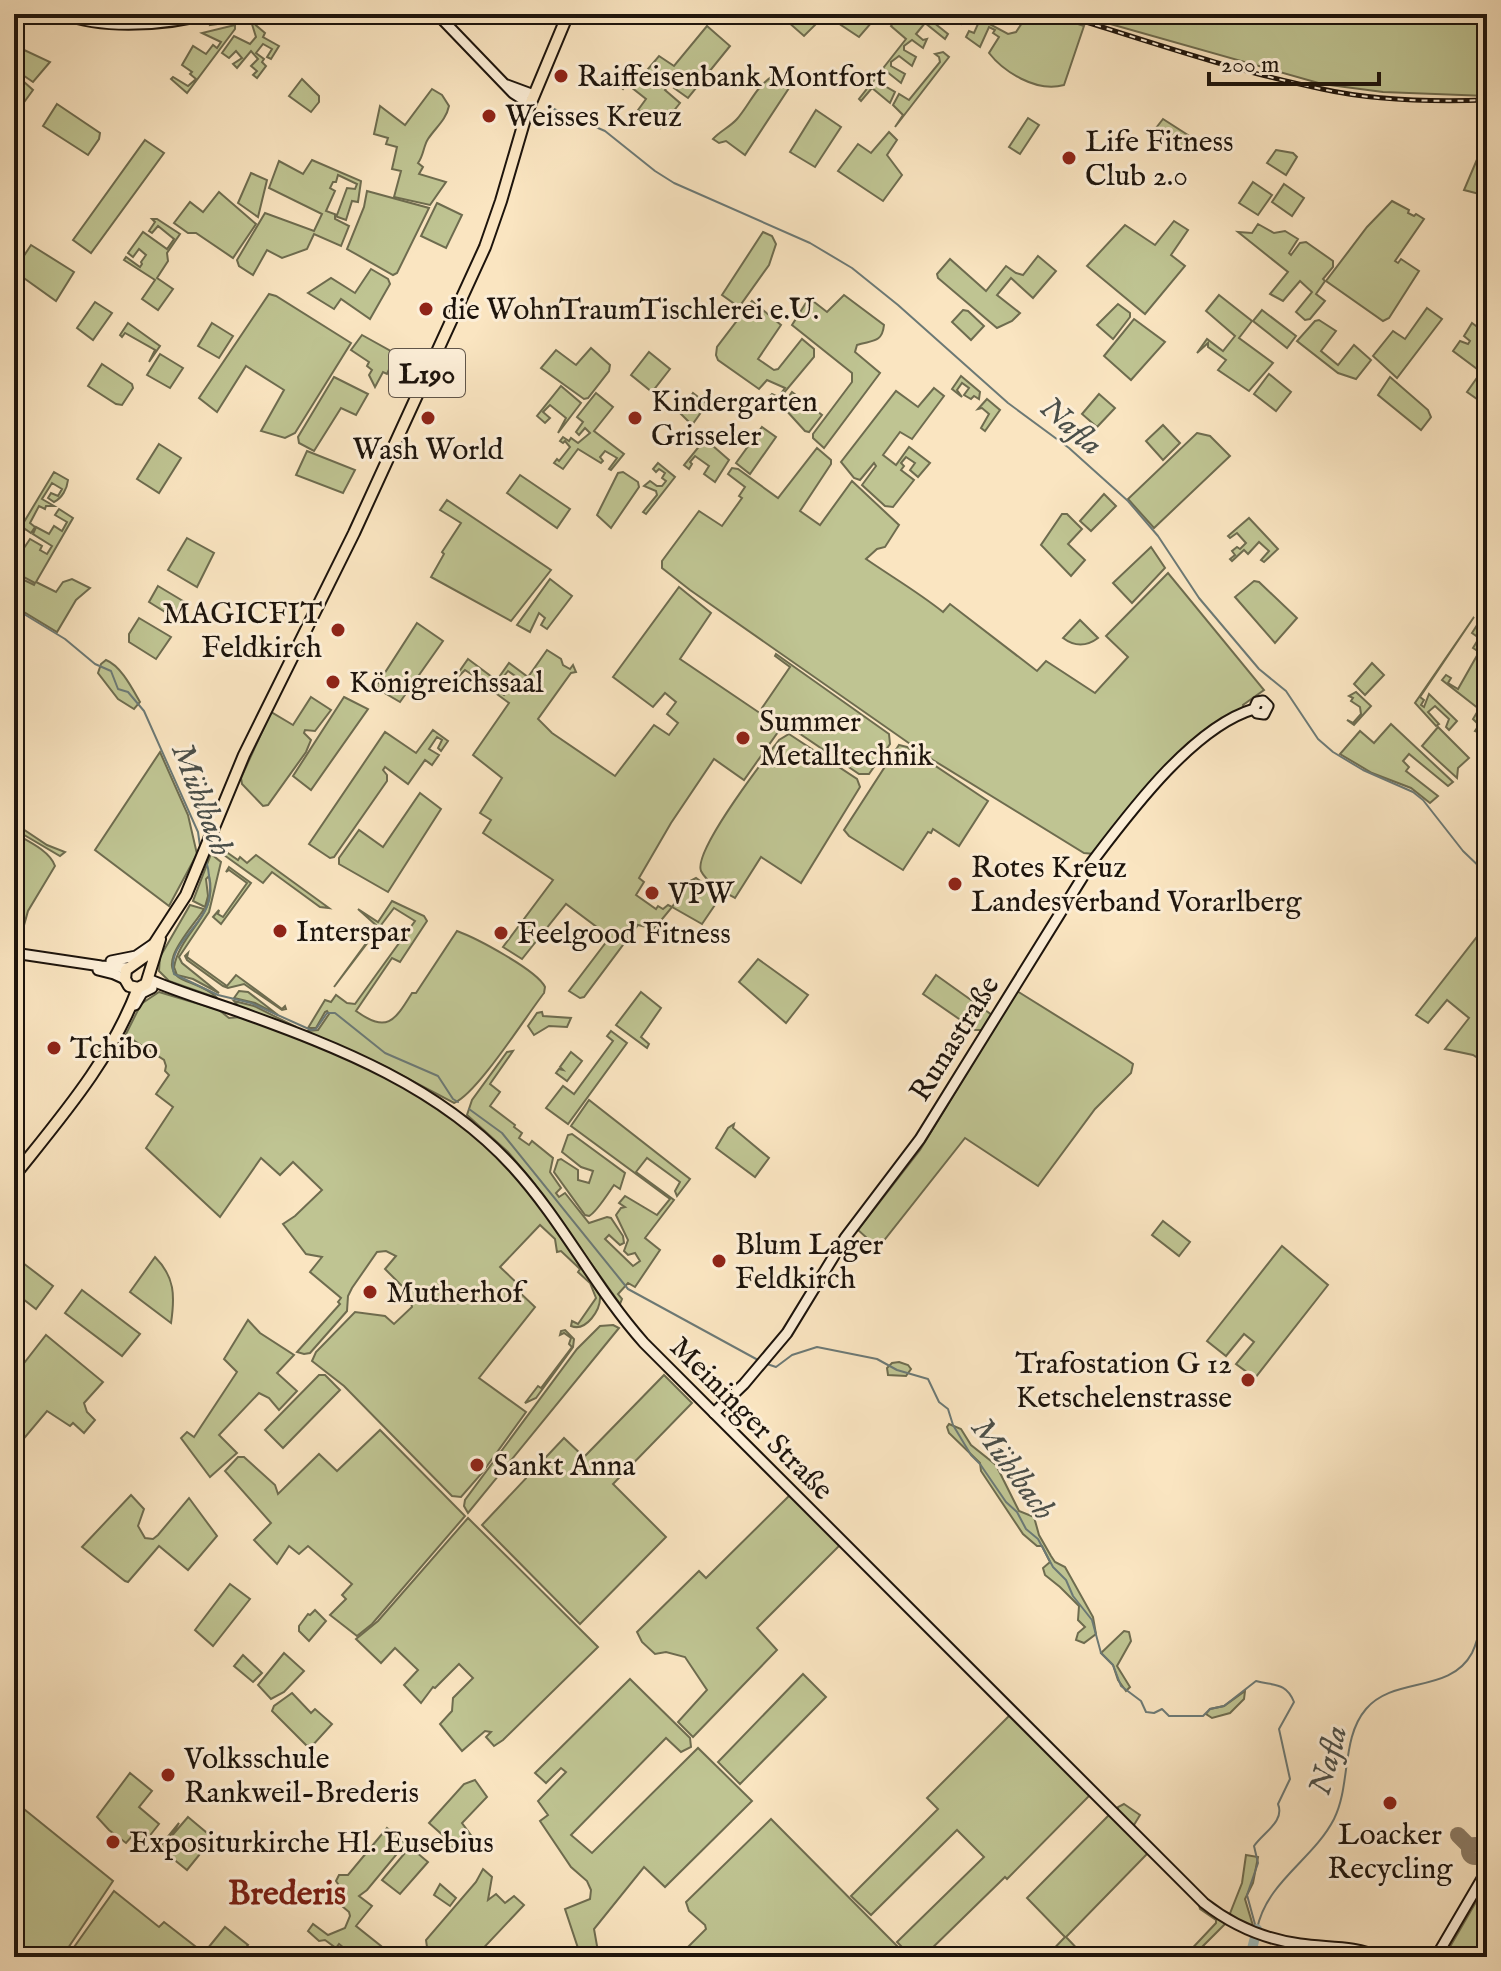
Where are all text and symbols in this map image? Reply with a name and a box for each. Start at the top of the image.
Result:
scale bar [1209,36,1379,86]
text: 200 m [1221,50,1280,81]
place label: Raiffeisenbank Montfort [577,59,886,97]
marker: Raiffeisenbank Montfort [552,67,570,85]
place label: Weisses Kreuz [505,99,682,137]
marker: Weisses Kreuz [480,107,498,125]
place label: Life Fitness Club 2.0 [1085,124,1234,196]
marker: Life Fitness Club 2.0 [1060,149,1078,167]
place label: die WohnTraumTischlerei e.U. [442,292,819,330]
marker: die WohnTraumTischlerei e.U. [417,300,435,318]
road number: L190 [389,349,465,397]
place label: Kindergarten Grisseler [651,384,818,456]
water label: Nafla [1030,388,1110,466]
marker: Wash World [419,409,437,427]
marker: Kindergarten Grisseler [626,409,644,427]
place label: Wash World [353,432,504,470]
place label: MAGICFIT Feldkirch [162,596,322,668]
marker: MAGICFIT Feldkirch [329,621,347,639]
place label: Königreichssaal [349,665,544,703]
marker: Königreichssaal [324,673,342,691]
place label: Summer Metalltechnik [759,704,934,776]
marker: Summer Metalltechnik [734,729,752,747]
water label: Mühlbach [160,738,241,862]
place label: Rotes Kreuz Landesverband Vorarlberg [971,850,1302,922]
marker: Rotes Kreuz Landesverband Vorarlberg [946,875,964,893]
place label: VPW [667,876,735,914]
marker: VPW [643,884,661,902]
place label: Interspar [296,914,411,952]
place label: Feelgood Fitness [517,916,731,954]
marker: Interspar [271,922,289,940]
marker: Feelgood Fitness [492,924,510,942]
street label: Runastraße [902,969,1009,1109]
place label: Tchibo [70,1031,158,1069]
marker: Tchibo [45,1039,63,1057]
place label: Blum Lager Feldkirch [735,1227,884,1299]
marker: Blum Lager Feldkirch [710,1252,728,1270]
place label: Mutherhof [386,1275,528,1313]
marker: Mutherhof [361,1283,379,1301]
street label: Meininger Straße [661,1330,840,1509]
place label: Trafostation G 12 Ketschelenstrasse [1015,1346,1232,1418]
marker: Trafostation G 12 Ketschelenstrasse [1239,1371,1257,1389]
water label: Mühlbach [961,1410,1063,1529]
place label: Sankt Anna [493,1448,635,1486]
marker: Sankt Anna [468,1456,486,1474]
water label: Nafla [1300,1721,1358,1800]
place label: Volksschule Rankweil-Brederis [183,1741,419,1813]
marker: Volksschule Rankweil-Brederis [159,1766,177,1784]
marker: Loacker Recycling [1381,1794,1399,1812]
place label: Loacker Recycling [1327,1817,1453,1889]
place label: Expositurkirche Hl. Eusebius [129,1825,494,1863]
marker: Expositurkirche Hl. Eusebius [104,1833,122,1851]
district label: Brederis [228,1873,346,1916]

